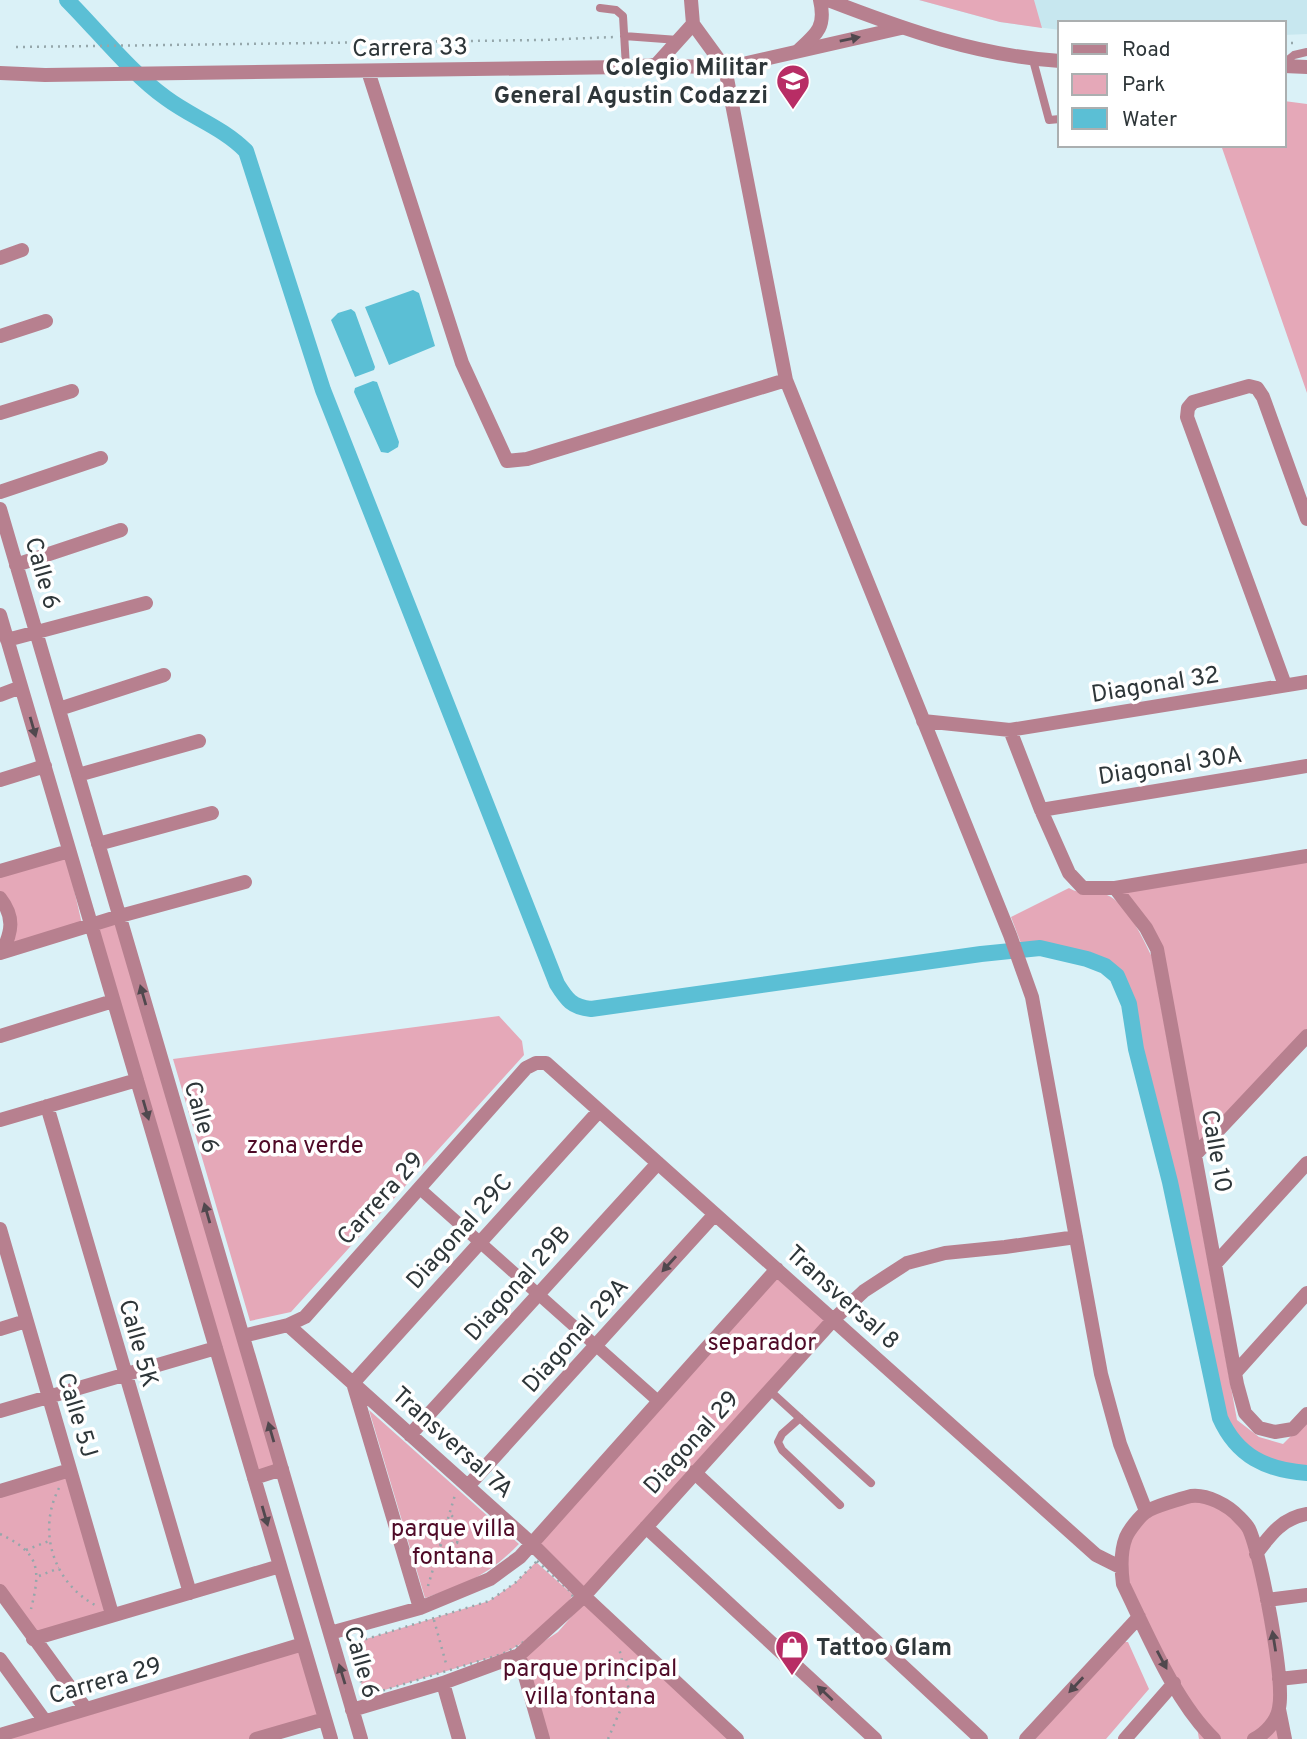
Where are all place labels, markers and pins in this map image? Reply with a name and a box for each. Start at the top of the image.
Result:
place label: Colegio Militar General Agustin Codazzi [494,54,768,112]
school or university icon: Colegio Militar General Agustin Codazzi [774,62,812,111]
shop icon: Tattoo Glam [773,1628,811,1677]
place label: Tattoo Glam [816,1634,952,1664]

